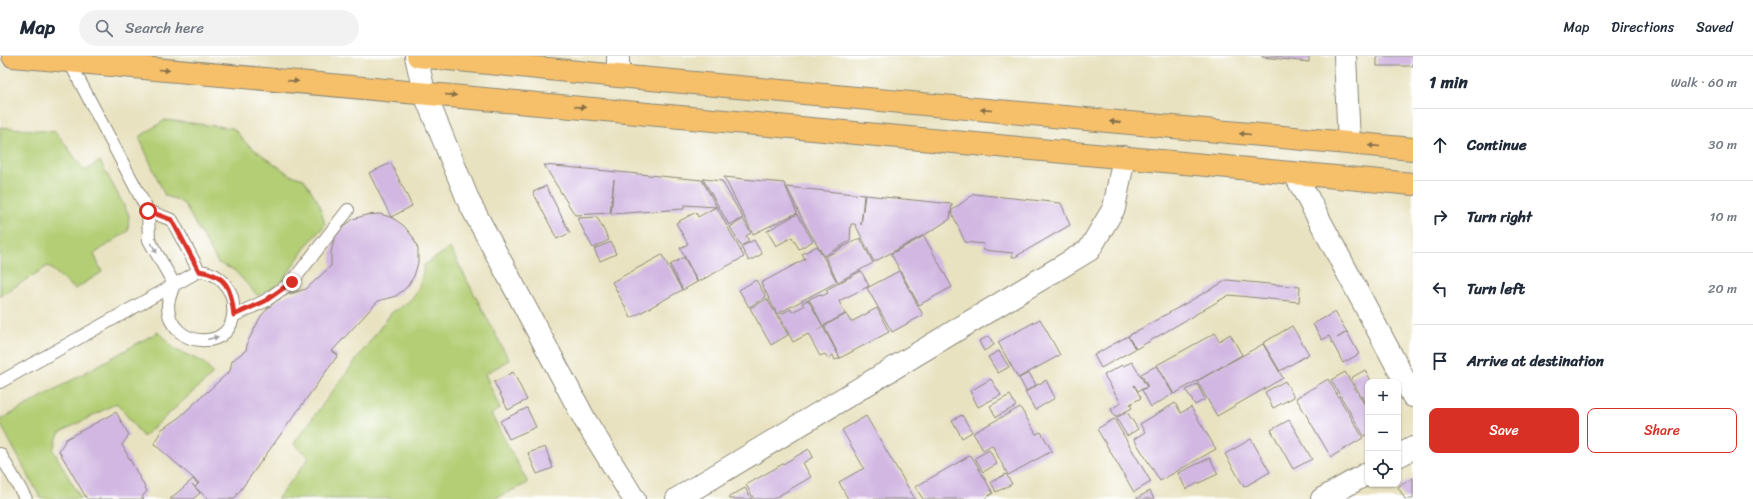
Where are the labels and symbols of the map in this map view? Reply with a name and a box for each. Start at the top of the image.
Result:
one-way arrow [158,66,170,73]
one-way arrow [287,78,299,84]
one-way arrow [444,91,457,98]
one-way arrow [574,103,586,110]
one-way arrow [980,107,992,113]
one-way arrow [1109,119,1121,125]
one-way arrow [1239,130,1251,137]
one-way arrow [1368,142,1380,149]
route start [139,202,157,220]
one-way arrow [151,242,157,254]
route end [283,273,301,291]
one-way arrow [208,335,220,341]

